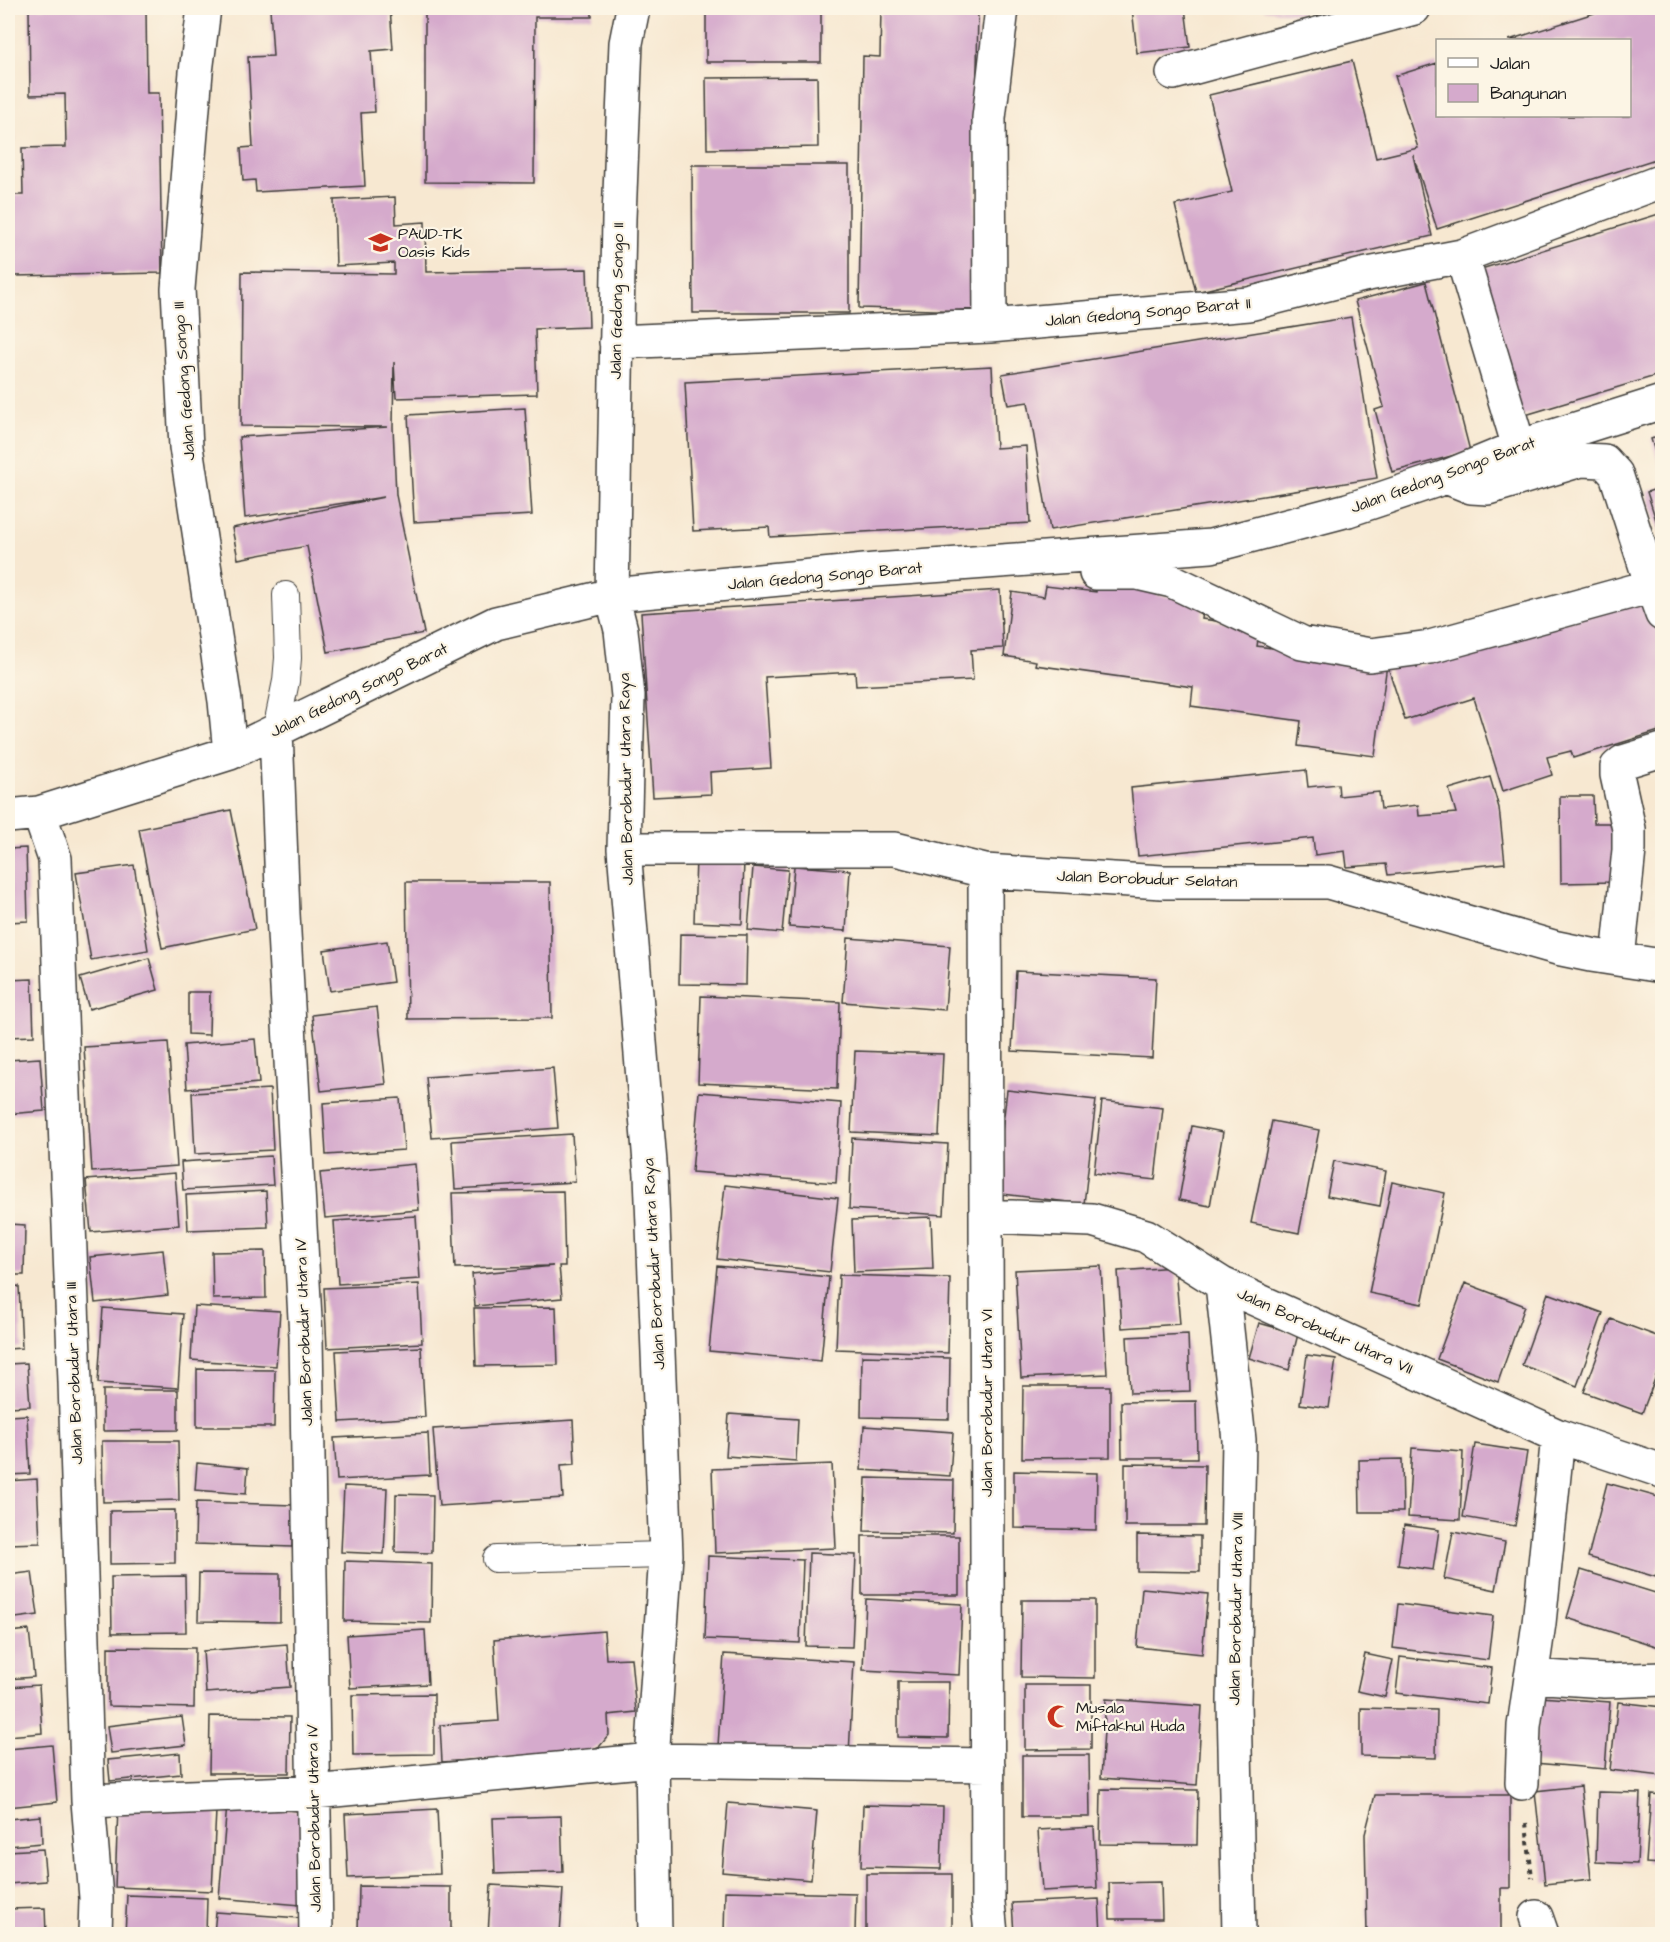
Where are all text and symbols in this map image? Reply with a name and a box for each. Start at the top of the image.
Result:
legend [1436,39,1631,117]
text: Jalan [1490,51,1530,76]
text: Bangunan [1490,81,1567,107]
street label: Jalan Gedong Songo II [605,222,630,380]
place label: PAUD-TK Oasis Kids [398,223,470,263]
school or university icon: PAUD-TK Oasis Kids [367,230,393,256]
street label: Jalan Gedong Songo Barat II [1044,292,1252,333]
street label: Jalan Gedong Songo III [167,301,202,461]
street label: Jalan Gedong Songo Barat [1348,431,1539,520]
street label: Jalan Gedong Songo Barat [727,556,924,596]
street label: Jalan Gedong Songo Barat [266,637,452,744]
street label: Jalan Borobudur Utara Raya [613,673,640,885]
street label: Jalan Borobudur Selatan [1056,865,1238,893]
street label: Jalan Borobudur Utara Raya [637,1158,672,1370]
street label: Jalan Borobudur Utara IV [290,1238,318,1426]
street label: Jalan Borobudur Utara III [60,1281,88,1465]
street label: Jalan Borobudur Utara VII [1234,1282,1416,1380]
street label: Jalan Borobudur Utara VI [976,1309,998,1497]
street label: Jalan Borobudur Utara VIII [1223,1512,1249,1706]
place label: Musala Miftakhul Huda [1076,1697,1185,1737]
mosque icon: Musala Miftakhul Huda [1045,1704,1071,1730]
street label: Jalan Borobudur Utara IV [301,1724,327,1912]

